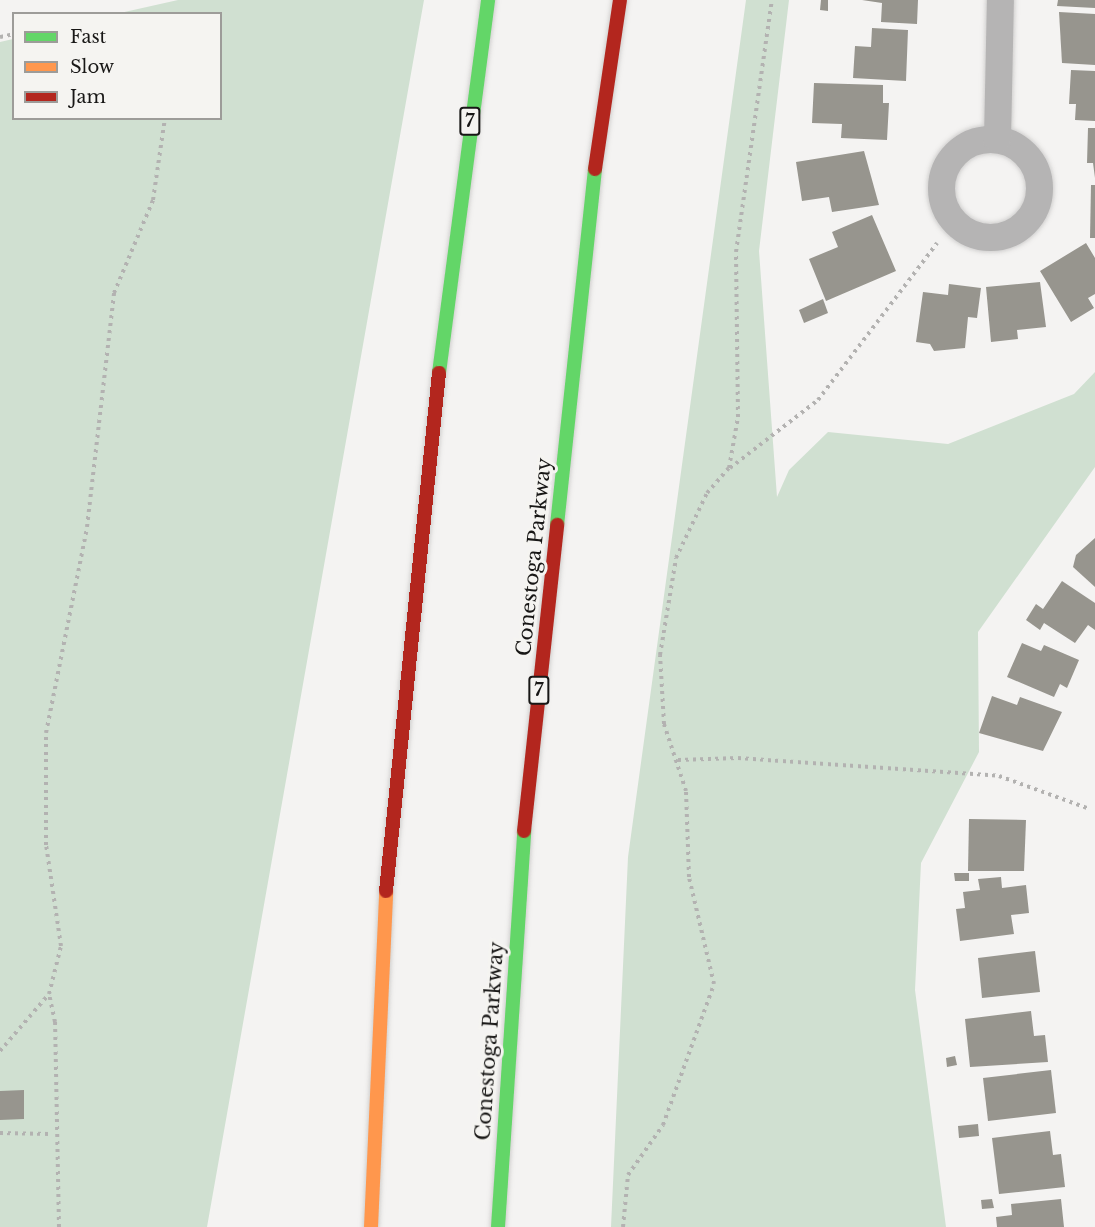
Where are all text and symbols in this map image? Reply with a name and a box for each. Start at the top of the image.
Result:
legend [12,12,222,120]
text: Fast [70,26,106,48]
text: Slow [70,56,114,78]
text: Jam [70,86,106,108]
road number: 7 [458,106,482,136]
street label: Conestoga Parkway [512,456,556,658]
road number: 7 [527,675,551,705]
street label: Conestoga Parkway [471,941,509,1141]

